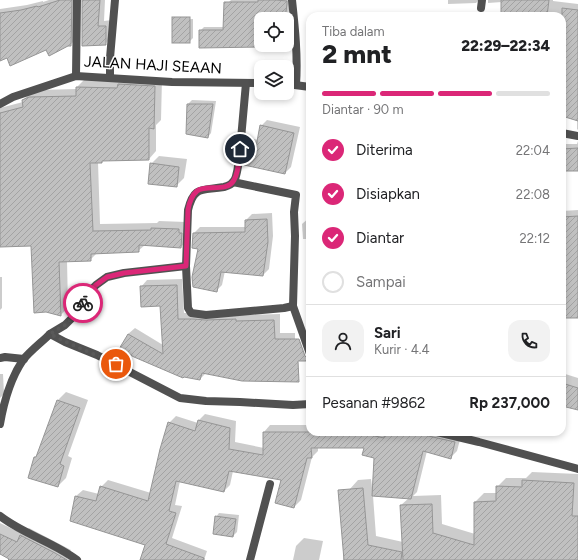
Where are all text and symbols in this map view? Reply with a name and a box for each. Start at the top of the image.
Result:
map controls [254,12,294,100]
button: locate [254,12,294,52]
text: Tiba dalam [322,24,384,39]
text: 22:29–22:34 [461,37,550,55]
text: 2 mnt [322,38,392,70]
street label: JALAN HAJI SEAAN [84,52,222,78]
button: layers [254,60,294,100]
text: Diantar · 90 m [322,102,403,117]
pin [223,132,257,166]
icon: home [229,138,251,160]
icon: check [322,139,344,161]
text: Diterima [356,141,413,159]
text: 22:04 [516,143,550,158]
icon: check [322,183,344,205]
text: Disiapkan [356,185,420,203]
text: 22:08 [516,187,550,202]
icon: check [322,227,344,249]
text: Diantar [356,229,404,247]
text: 22:12 [520,231,550,246]
text: Sampai [356,273,406,291]
courier [63,283,103,323]
icon: bike [72,292,94,314]
button: person [322,320,364,362]
button: phone [508,320,550,362]
text: Sari [374,324,401,342]
text: Kurir · 4.4 [374,342,430,357]
pin [99,347,133,381]
icon: bag [105,353,127,375]
text: Pesanan #9862 [322,394,425,412]
text: Rp 237,000 [469,394,550,412]

